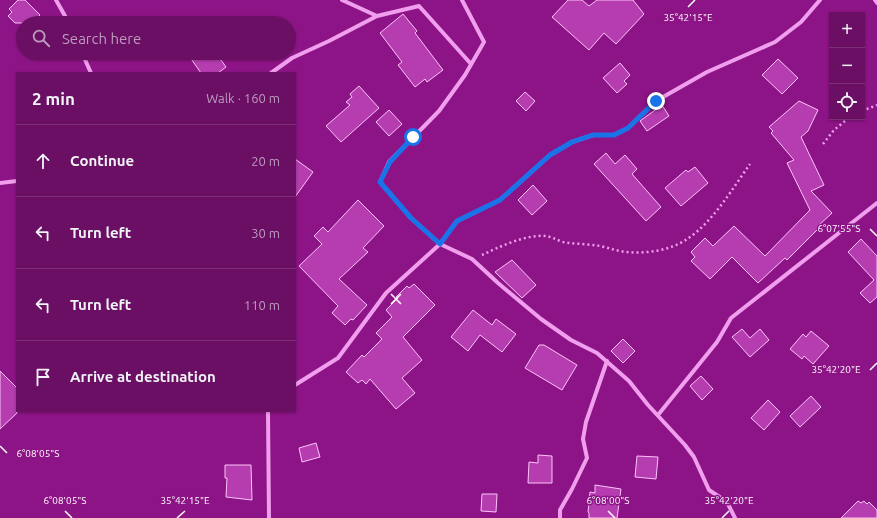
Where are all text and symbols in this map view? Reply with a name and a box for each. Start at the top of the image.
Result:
text: 35°42'15"E [663,12,713,23]
map controls [829,12,865,120]
button: + [829,12,865,48]
search box [16,16,296,60]
icon: search [30,27,52,49]
text: Search here [62,30,141,47]
button: − [829,48,865,84]
button: locate [829,84,865,120]
text: 2 min [32,89,75,108]
text: Walk · 160 m [206,91,280,105]
route end [647,92,665,110]
route start [404,128,422,146]
icon: ahead [32,150,54,172]
text: Continue [70,152,134,169]
text: 20 m [251,154,280,168]
icon: left [32,222,54,244]
text: 6°07'55"S [817,223,861,234]
text: Turn left [70,224,131,241]
text: 30 m [251,226,280,240]
icon: left [32,294,54,316]
text: Turn left [70,296,131,313]
text: 110 m [244,298,280,312]
text: 35°42'20"E [811,364,861,375]
icon: arrive [32,366,54,388]
text: Arrive at destination [70,368,216,385]
text: 6°08'05"S [16,448,60,459]
text: 6°08'05"S [43,495,87,506]
text: 35°42'15"E [160,495,210,506]
text: 6°08'00"S [586,495,630,506]
text: 35°42'20"E [704,495,754,506]

